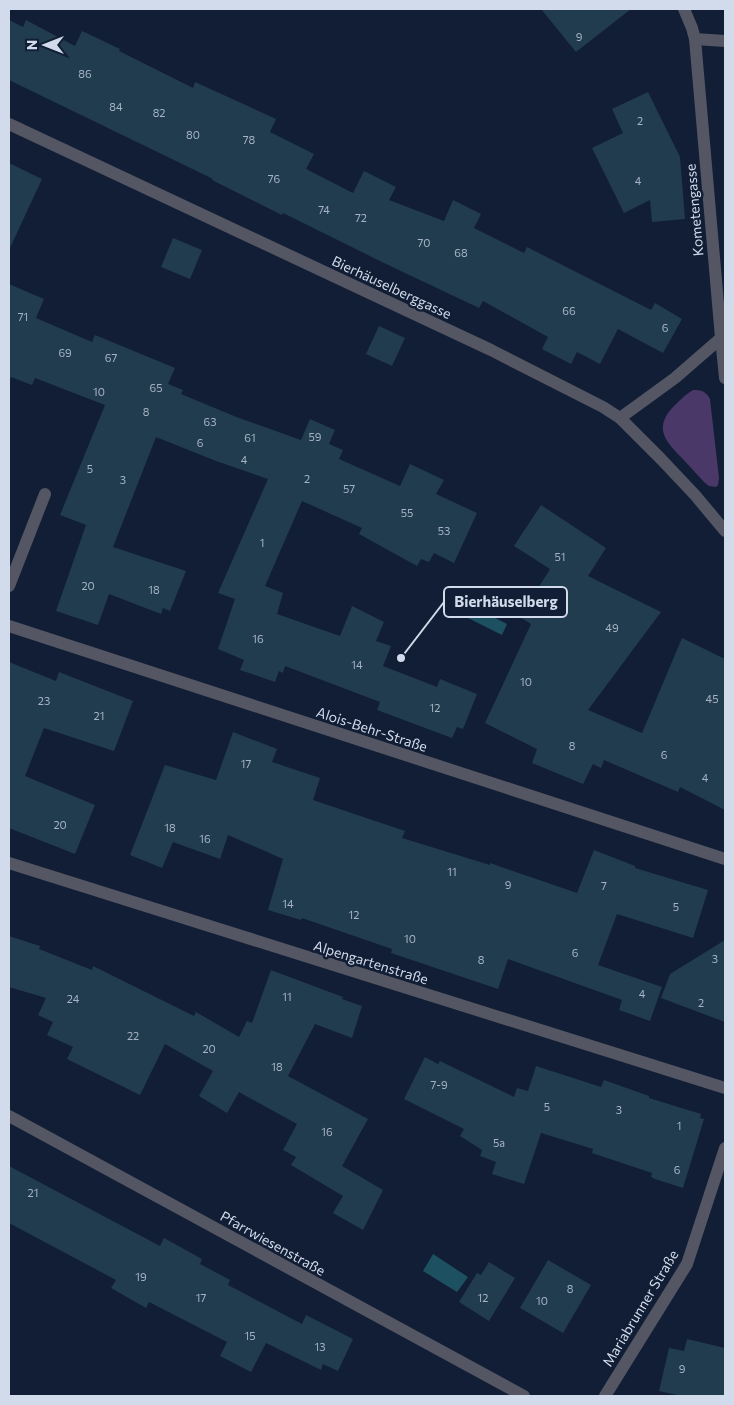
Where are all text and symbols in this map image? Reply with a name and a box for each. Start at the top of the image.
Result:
north arrow [20,20,70,70]
house number: 9 [576,30,583,43]
text: N [23,40,40,50]
house number: 86 [78,67,92,80]
house number: 84 [109,100,123,113]
house number: 82 [153,106,165,119]
house number: 2 [637,114,643,127]
house number: 80 [186,128,200,141]
house number: 78 [243,133,256,146]
street label: Kometengasse [681,163,707,257]
house number: 76 [268,172,281,185]
house number: 4 [635,174,642,187]
house number: 74 [318,203,330,216]
house number: 72 [355,211,367,224]
house number: 70 [418,236,430,249]
house number: 68 [454,246,468,259]
street label: Bierhäuselberggasse [330,252,454,322]
house number: 66 [562,304,576,317]
house number: 71 [18,310,28,323]
house number: 6 [662,321,669,334]
house number: 69 [58,346,72,359]
house number: 67 [105,351,117,364]
house number: 65 [150,381,163,394]
house number: 10 [93,385,105,398]
house number: 8 [143,405,150,418]
house number: 63 [204,415,216,428]
house number: 59 [309,430,322,443]
house number: 61 [244,431,256,444]
house number: 6 [197,436,204,449]
house number: 4 [241,453,248,466]
house number: 5 [87,462,93,475]
house number: 2 [304,472,310,485]
house number: 3 [120,473,126,486]
house number: 57 [343,482,355,495]
house number: 55 [401,506,413,519]
house number: 53 [438,524,450,537]
house number: 1 [260,536,264,549]
house number: 51 [554,550,566,563]
house number: 20 [81,579,95,592]
house number: 18 [148,583,160,596]
callout: Bierhäuselberg [444,587,567,617]
text: Bierhäuselberg [454,592,558,610]
house number: 49 [605,621,619,634]
house number: 16 [252,632,264,645]
house number: 14 [351,658,363,671]
house number: 10 [520,675,532,688]
house number: 45 [706,692,718,705]
house number: 23 [38,694,50,707]
house number: 12 [430,701,440,714]
street label: Alois-Behr-Straße [314,703,430,755]
house number: 21 [94,709,104,722]
house number: 8 [569,739,576,752]
house number: 6 [661,748,668,761]
house number: 17 [241,757,251,770]
house number: 4 [702,771,709,784]
house number: 20 [53,818,67,831]
house number: 18 [164,821,176,834]
house number: 16 [199,832,211,845]
house number: 11 [447,865,457,878]
house number: 9 [505,878,512,891]
house number: 7 [601,879,607,892]
house number: 14 [282,897,294,910]
house number: 5 [673,900,679,913]
house number: 12 [349,908,359,921]
house number: 10 [404,932,416,945]
street label: Alpengartenstraße [312,936,430,988]
house number: 6 [572,946,579,959]
house number: 3 [712,952,718,965]
house number: 8 [478,953,485,966]
house number: 4 [639,987,646,1000]
house number: 11 [282,990,292,1003]
house number: 24 [67,992,80,1005]
house number: 2 [698,996,704,1009]
house number: 22 [127,1029,139,1042]
house number: 20 [202,1042,216,1055]
house number: 18 [271,1060,283,1073]
house number: 7-9 [430,1078,448,1091]
house number: 5 [544,1100,550,1113]
house number: 3 [616,1103,622,1116]
house number: 1 [677,1119,681,1132]
house number: 16 [321,1125,333,1138]
house number: 5a [493,1136,505,1149]
house number: 6 [674,1163,681,1176]
house number: 21 [28,1186,38,1199]
street label: Pfarrwiesenstraße [218,1207,328,1279]
street label: Mariabrunner Straße [598,1247,682,1369]
house number: 19 [135,1270,147,1283]
house number: 8 [567,1282,574,1295]
house number: 17 [196,1291,206,1304]
house number: 12 [478,1291,488,1304]
house number: 10 [536,1294,548,1307]
house number: 15 [244,1329,256,1342]
house number: 13 [315,1340,325,1353]
house number: 9 [679,1362,686,1375]

